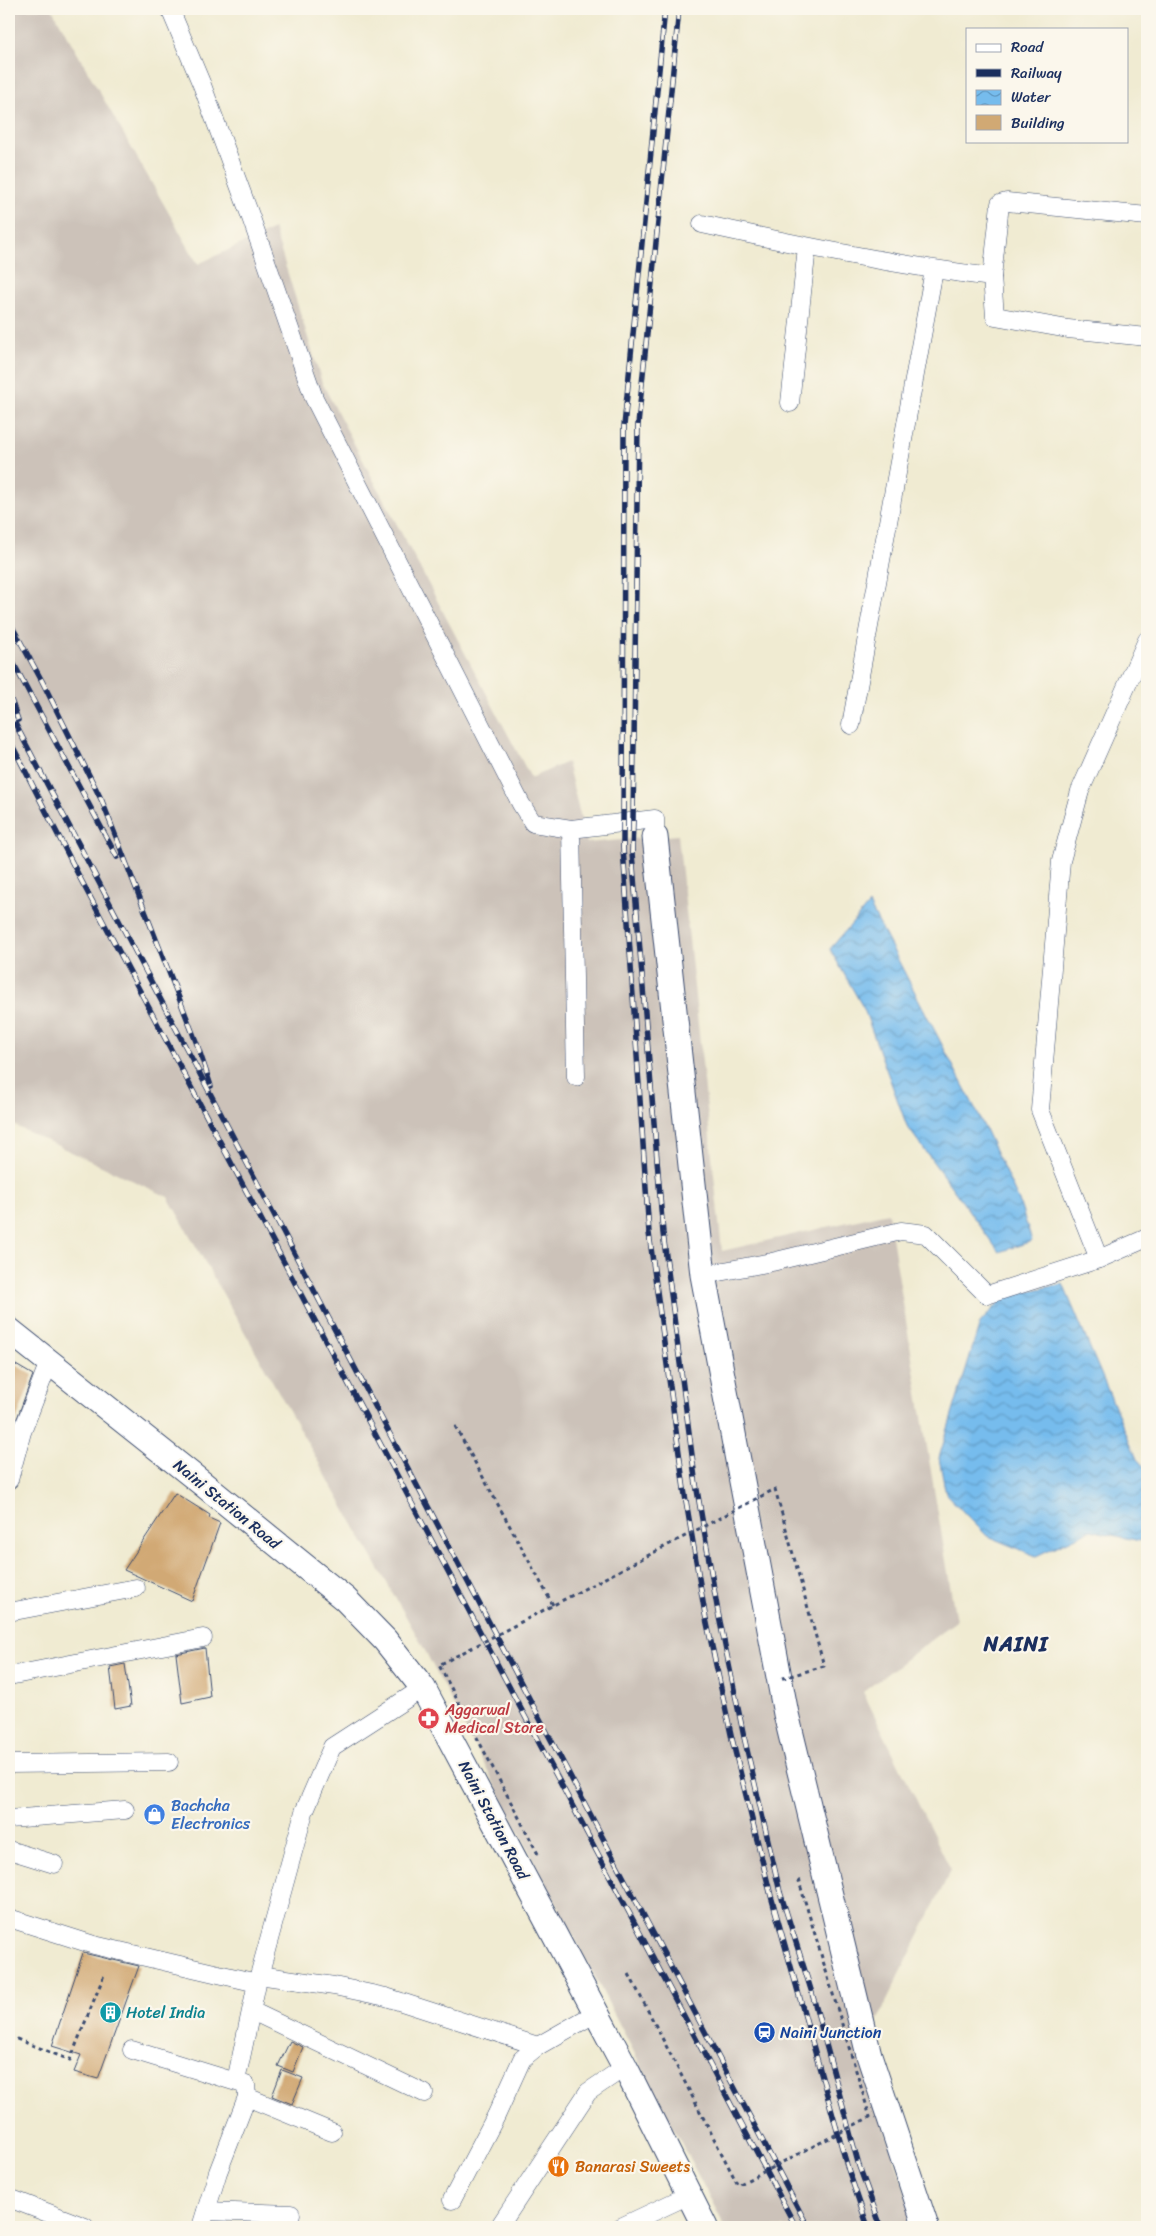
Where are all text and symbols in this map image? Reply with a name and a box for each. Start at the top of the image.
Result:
legend [966,28,1128,142]
text: Road [1011,34,1044,60]
text: Railway [1011,60,1062,86]
text: Water [1011,84,1051,110]
text: Building [1011,110,1065,136]
street label: Naini Station Road [167,1451,289,1558]
district label: NAINI [983,1625,1049,1663]
place label: Aggarwal Medical Store [444,1695,544,1742]
pharmacy icon: Aggarwal Medical Store [417,1706,441,1730]
street label: Naini Station Road [450,1755,538,1886]
place label: Bachcha Electronics [171,1791,251,1838]
shop icon: Bachcha Electronics [143,1802,167,1826]
place label: Hotel India [126,1998,205,2027]
building icon: Hotel India [98,2000,122,2024]
place label: Naini Junction [780,2018,882,2047]
station icon: Naini Junction [752,2020,776,2044]
place label: Banarasi Sweets [575,2152,691,2181]
restaurant icon: Banarasi Sweets [547,2154,571,2178]

